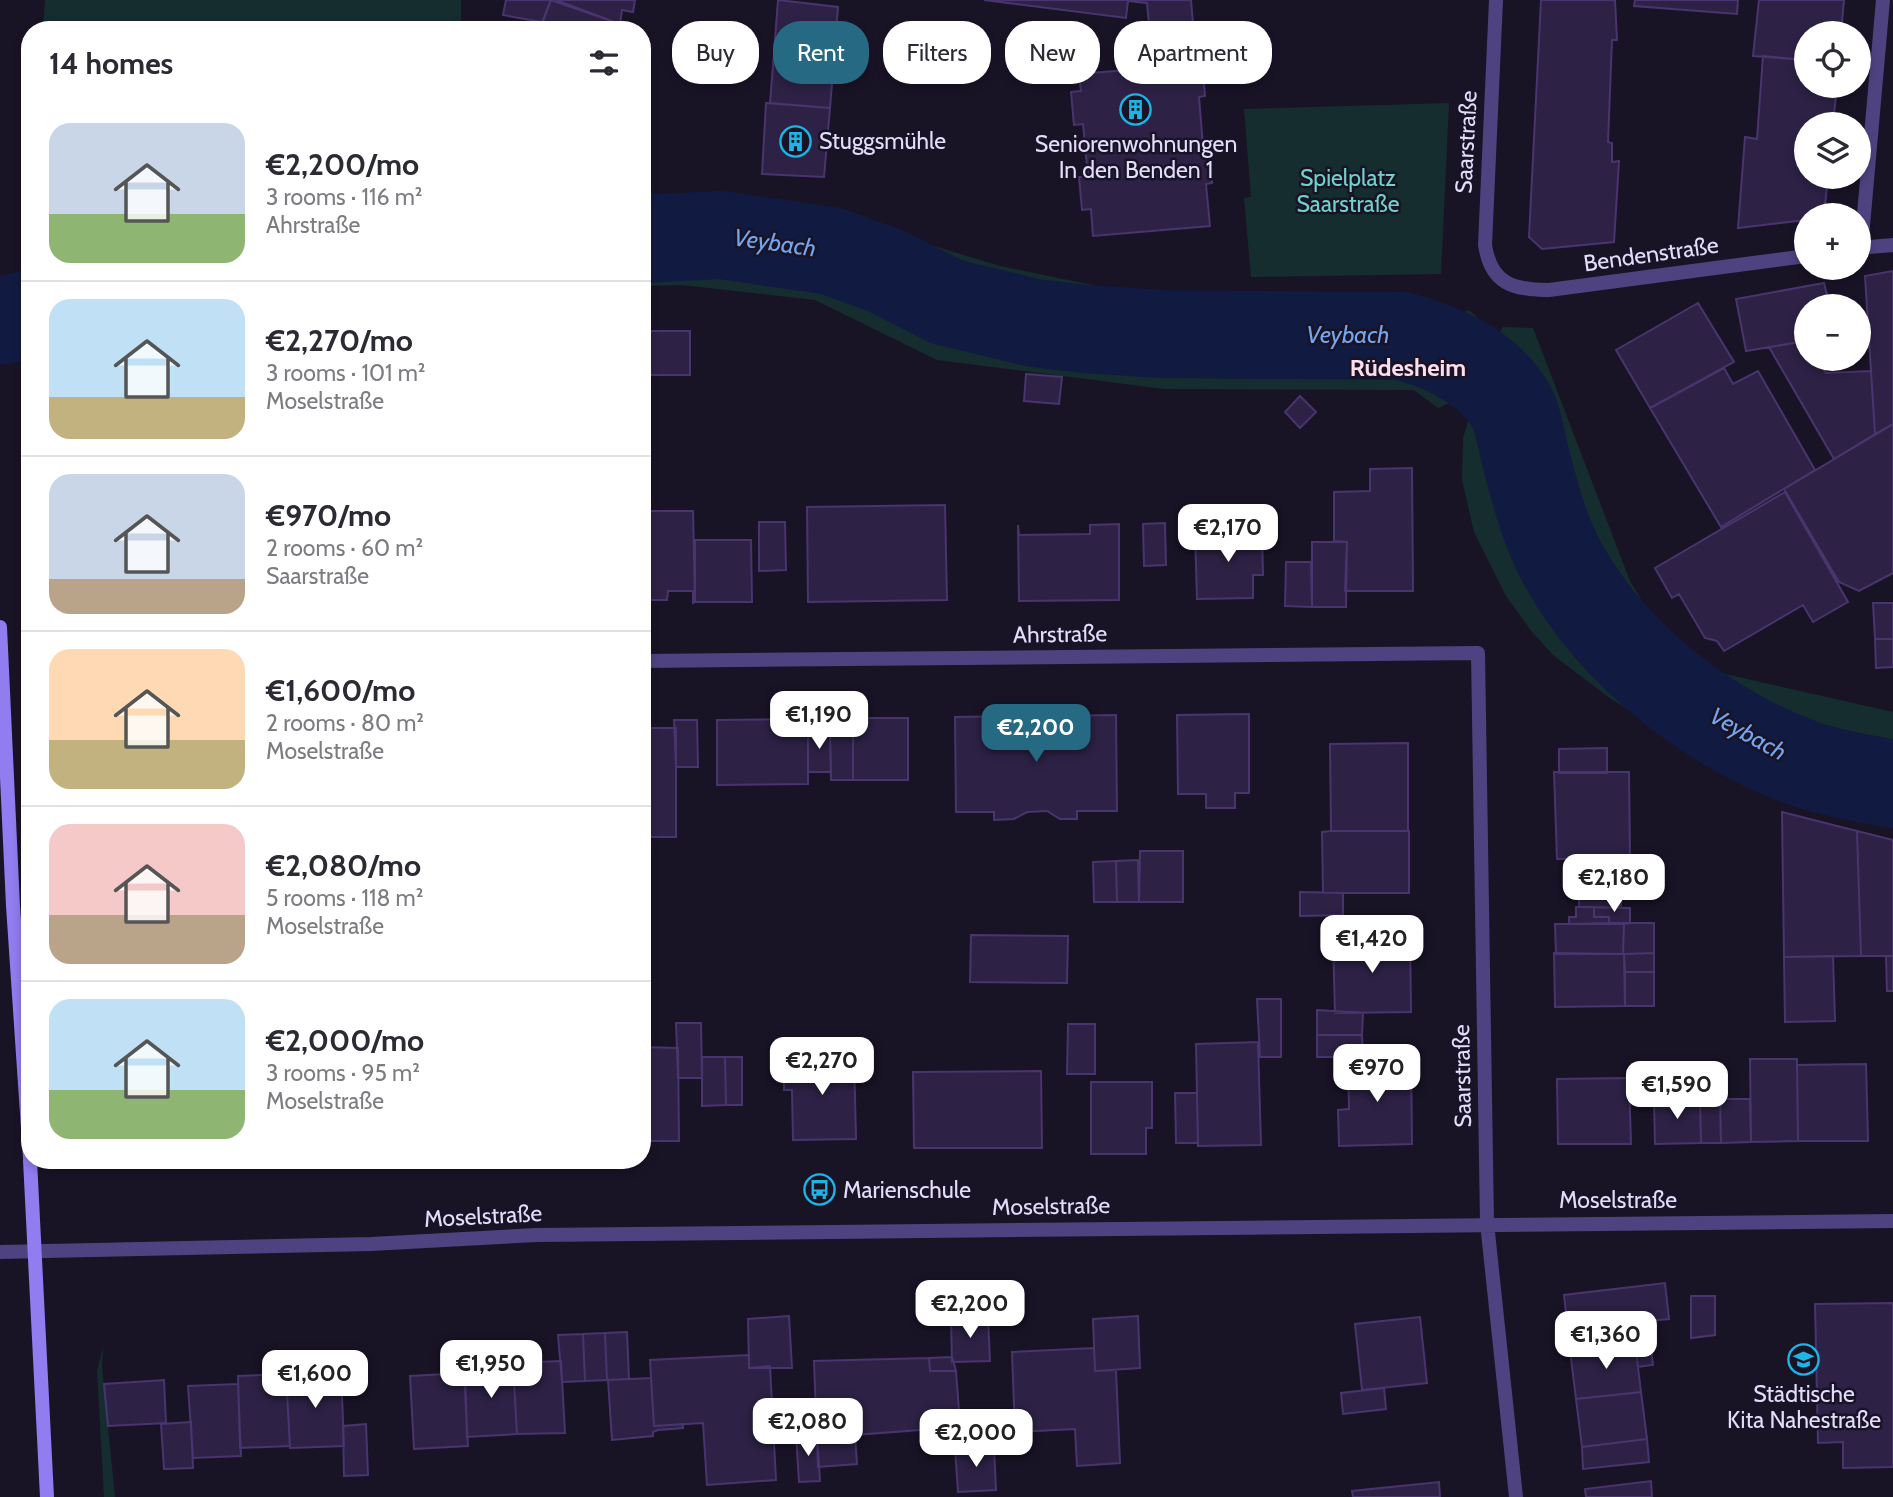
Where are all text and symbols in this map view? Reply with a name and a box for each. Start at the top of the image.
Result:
chip: Buy [672,21,759,84]
chip: Rent [773,21,869,84]
chip: Filters [883,21,991,84]
chip: New [1005,21,1100,84]
chip: Apartment [1114,21,1272,84]
map controls [1794,21,1871,371]
button: locate [1794,21,1871,98]
icon: filters [585,44,623,82]
text: 14 homes [49,45,173,82]
street label: Saarstraße [1449,90,1483,194]
building icon: Seniorenwohnungen In den Benden 1 [1119,93,1153,127]
button: layers [1794,112,1871,189]
building icon: Stuggsmühle [779,124,813,158]
place label: Stuggsmühle [819,127,946,155]
place label: Seniorenwohnungen In den Benden 1 [1035,130,1237,184]
text: €2,200/mo [266,146,419,183]
icon: home [105,151,189,235]
park label: Spielplatz Saarstraße [1296,164,1400,218]
text: 3 rooms · 116 m² [266,183,422,211]
button: + [1794,203,1871,280]
text: Ahrstraße [266,211,360,239]
water label: Veybach [732,222,818,263]
street label: Bendenstraße [1582,231,1721,277]
button: − [1794,294,1871,371]
water label: Veybach [1307,320,1389,349]
text: €2,270/mo [266,322,413,359]
icon: home [105,327,189,411]
district label: Rüdesheim [1350,353,1466,382]
text: 3 rooms · 101 m² [266,359,425,387]
text: Moselstraße [266,387,384,415]
text: €970/mo [266,497,391,534]
icon: home [105,502,189,586]
pin: €2,170 [1171,504,1285,564]
text: €2,170 [1194,513,1262,541]
text: 2 rooms · 60 m² [266,534,423,562]
text: Saarstraße [266,562,369,590]
street label: Ahrstraße [1013,619,1108,649]
text: €1,600/mo [266,672,415,709]
icon: home [105,677,189,761]
pin: €1,190 [762,692,876,751]
text: €1,190 [786,700,852,728]
water label: Veybach [1705,701,1791,766]
pin: €2,200 [979,704,1093,764]
text: 2 rooms · 80 m² [266,709,424,737]
text: €2,200 [998,713,1074,741]
text: Moselstraße [266,737,384,765]
text: €2,080/mo [266,847,421,884]
icon: home [105,852,189,936]
pin: €2,180 [1557,855,1671,914]
text: €2,180 [1579,863,1649,891]
text: 5 rooms · 118 m² [266,884,423,912]
text: Moselstraße [266,912,384,940]
pin: €1,420 [1315,916,1429,975]
text: €1,420 [1336,924,1408,952]
text: €2,000/mo [266,1022,424,1059]
street label: Saarstraße [1447,1024,1477,1128]
icon: home [105,1027,189,1111]
pin: €2,270 [765,1038,879,1097]
pin: €970 [1336,1044,1418,1104]
text: €2,270 [786,1046,858,1074]
text: €970 [1349,1053,1405,1081]
text: 3 rooms · 95 m² [266,1059,420,1087]
pin: €1,590 [1620,1062,1734,1121]
text: €1,590 [1642,1070,1712,1098]
text: Moselstraße [266,1087,384,1115]
bus stop icon: Marienschule [803,1173,837,1207]
place label: Marienschule [843,1176,971,1204]
street label: Moselstraße [1559,1186,1677,1214]
street label: Moselstraße [992,1191,1111,1221]
street label: Moselstraße [423,1199,543,1233]
pin: €2,200 [913,1280,1027,1340]
text: €2,200 [932,1289,1008,1317]
pin: €1,360 [1549,1312,1663,1371]
text: €1,360 [1571,1320,1641,1348]
pin: €1,950 [434,1340,548,1400]
school or university icon: Städtische Kita Nahestraße [1787,1343,1821,1377]
text: €1,950 [456,1349,526,1377]
pin: €1,600 [258,1350,372,1410]
text: €1,600 [278,1359,352,1387]
place label: Städtische Kita Nahestraße [1727,1380,1881,1434]
pin: €2,080 [751,1398,865,1458]
text: €2,080 [769,1407,847,1435]
pin: €2,000 [919,1410,1033,1469]
text: €2,000 [936,1418,1016,1446]

